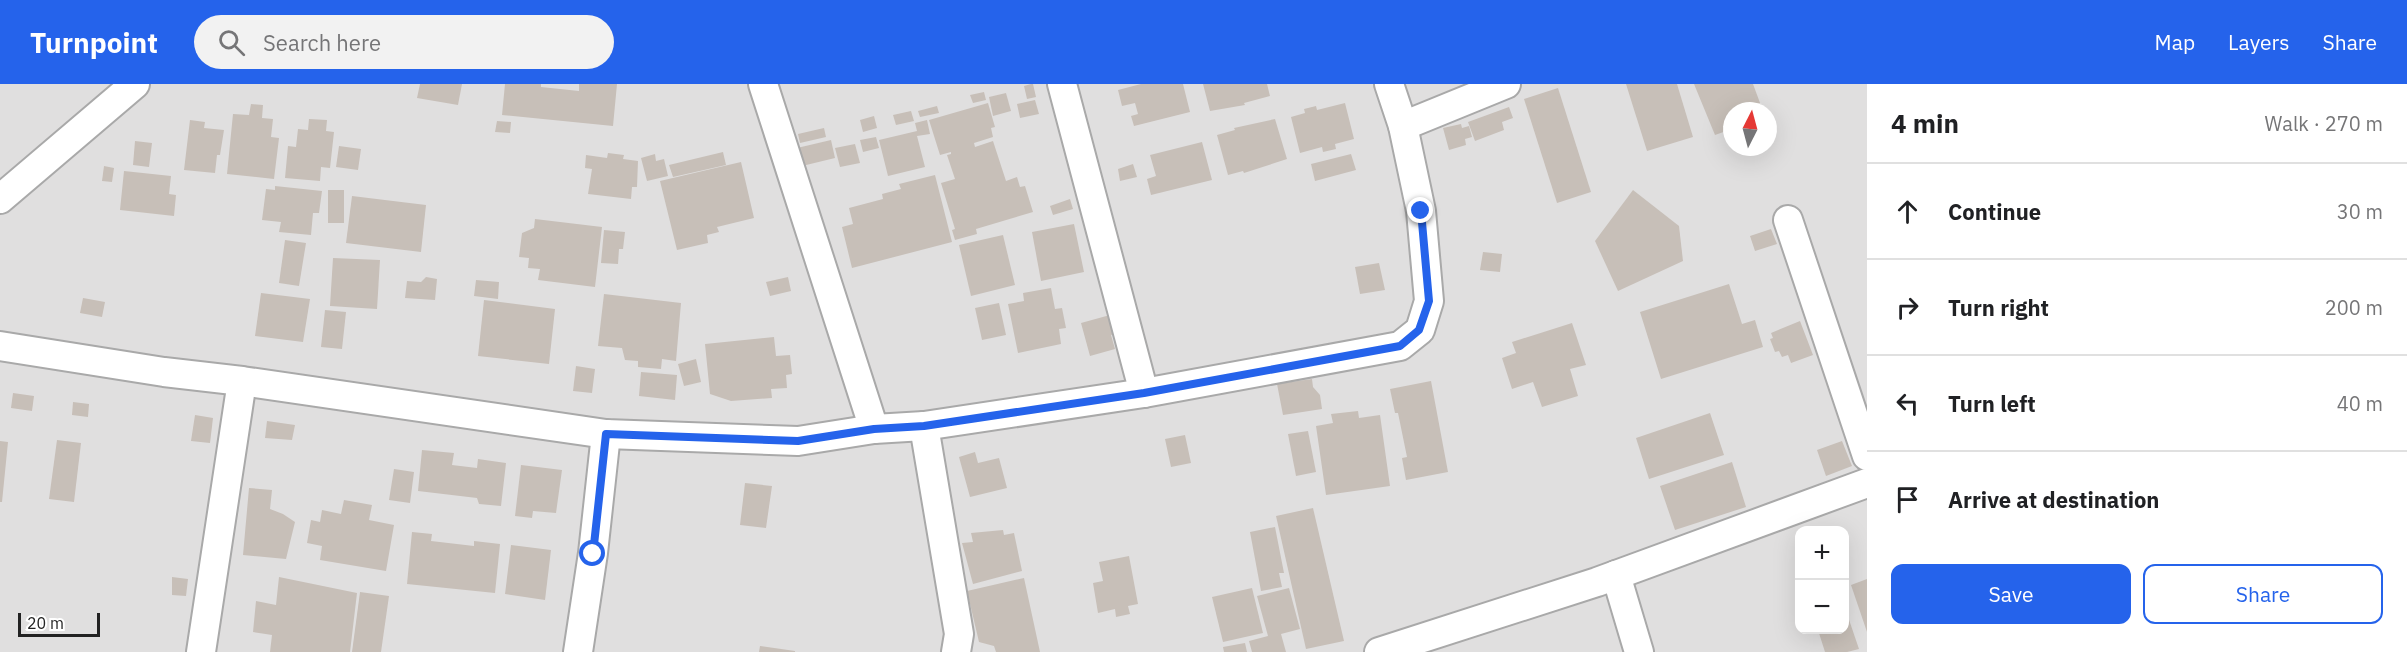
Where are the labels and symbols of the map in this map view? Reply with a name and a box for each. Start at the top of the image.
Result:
north arrow [1723,102,1777,156]
route end [1407,197,1433,223]
route start [579,540,605,566]
scale bar [18,610,100,638]

